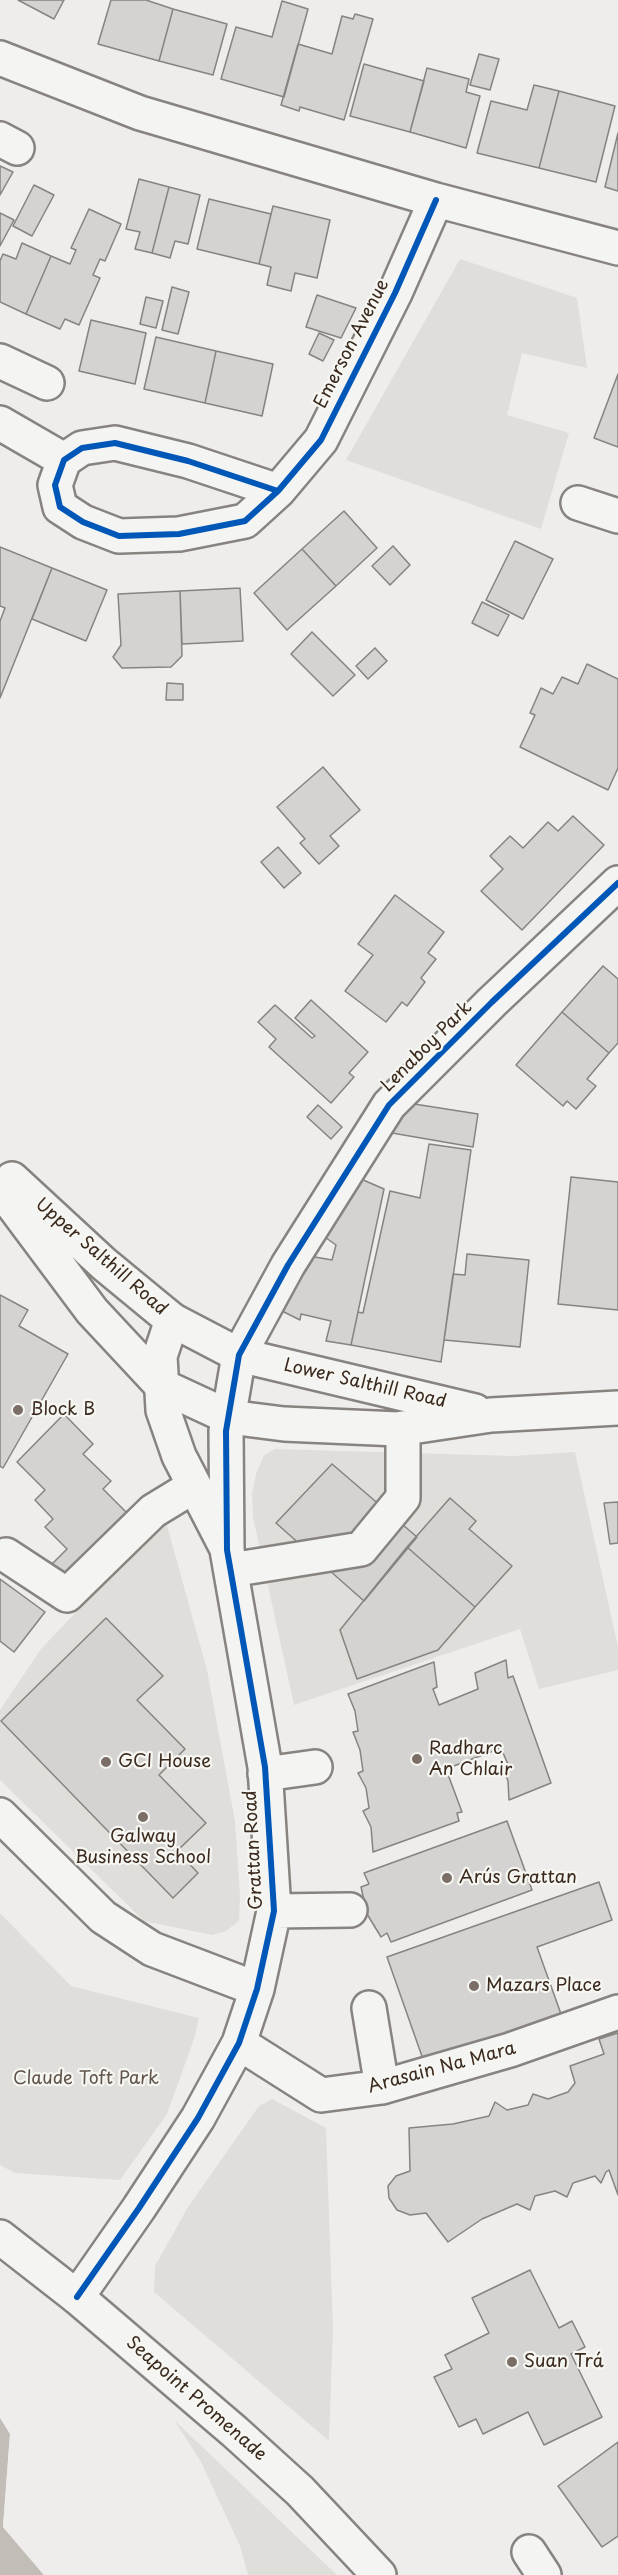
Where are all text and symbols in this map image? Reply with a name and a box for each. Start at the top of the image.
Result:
street label: Emerson Avenue [310,276,394,412]
street label: Lenaboy Park [377,997,477,1097]
street label: Upper Salthill Road [31,1194,171,1320]
street label: Lower Salthill Road [282,1355,448,1413]
place label: Block B [30,1399,95,1421]
marker: Block B [11,1403,25,1417]
place label: Radharc An Chlair [429,1738,512,1780]
place label: GCI House [118,1751,211,1773]
marker: Radharc An Chlair [410,1752,424,1766]
marker: GCI House [99,1755,113,1769]
street label: Grattan Road [240,1790,268,1910]
marker: Galway Business School [136,1810,150,1824]
place label: Galway Business School [75,1826,211,1868]
place label: Arús Grattan [459,1867,577,1889]
marker: Arús Grattan [440,1871,454,1885]
place label: Mazars Place [486,1975,601,1997]
marker: Mazars Place [467,1979,481,1993]
street label: Arasain Na Mara [366,2038,518,2098]
park label: Claude Toft Park [13,2068,159,2090]
street label: Seapoint Promenade [121,2332,271,2466]
place label: Suan Trá [524,2351,604,2373]
marker: Suan Trá [505,2355,519,2369]

